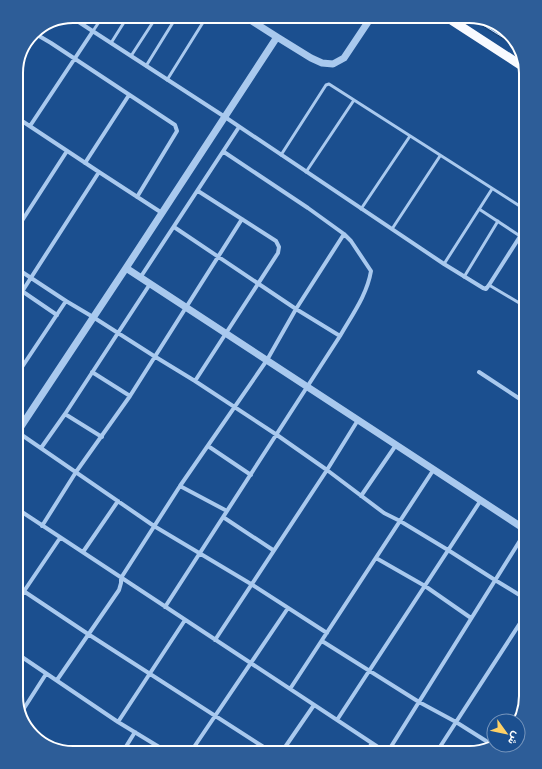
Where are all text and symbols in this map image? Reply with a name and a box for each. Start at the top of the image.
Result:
north arrow [486,713,526,753]
text: ش [505,729,523,747]

